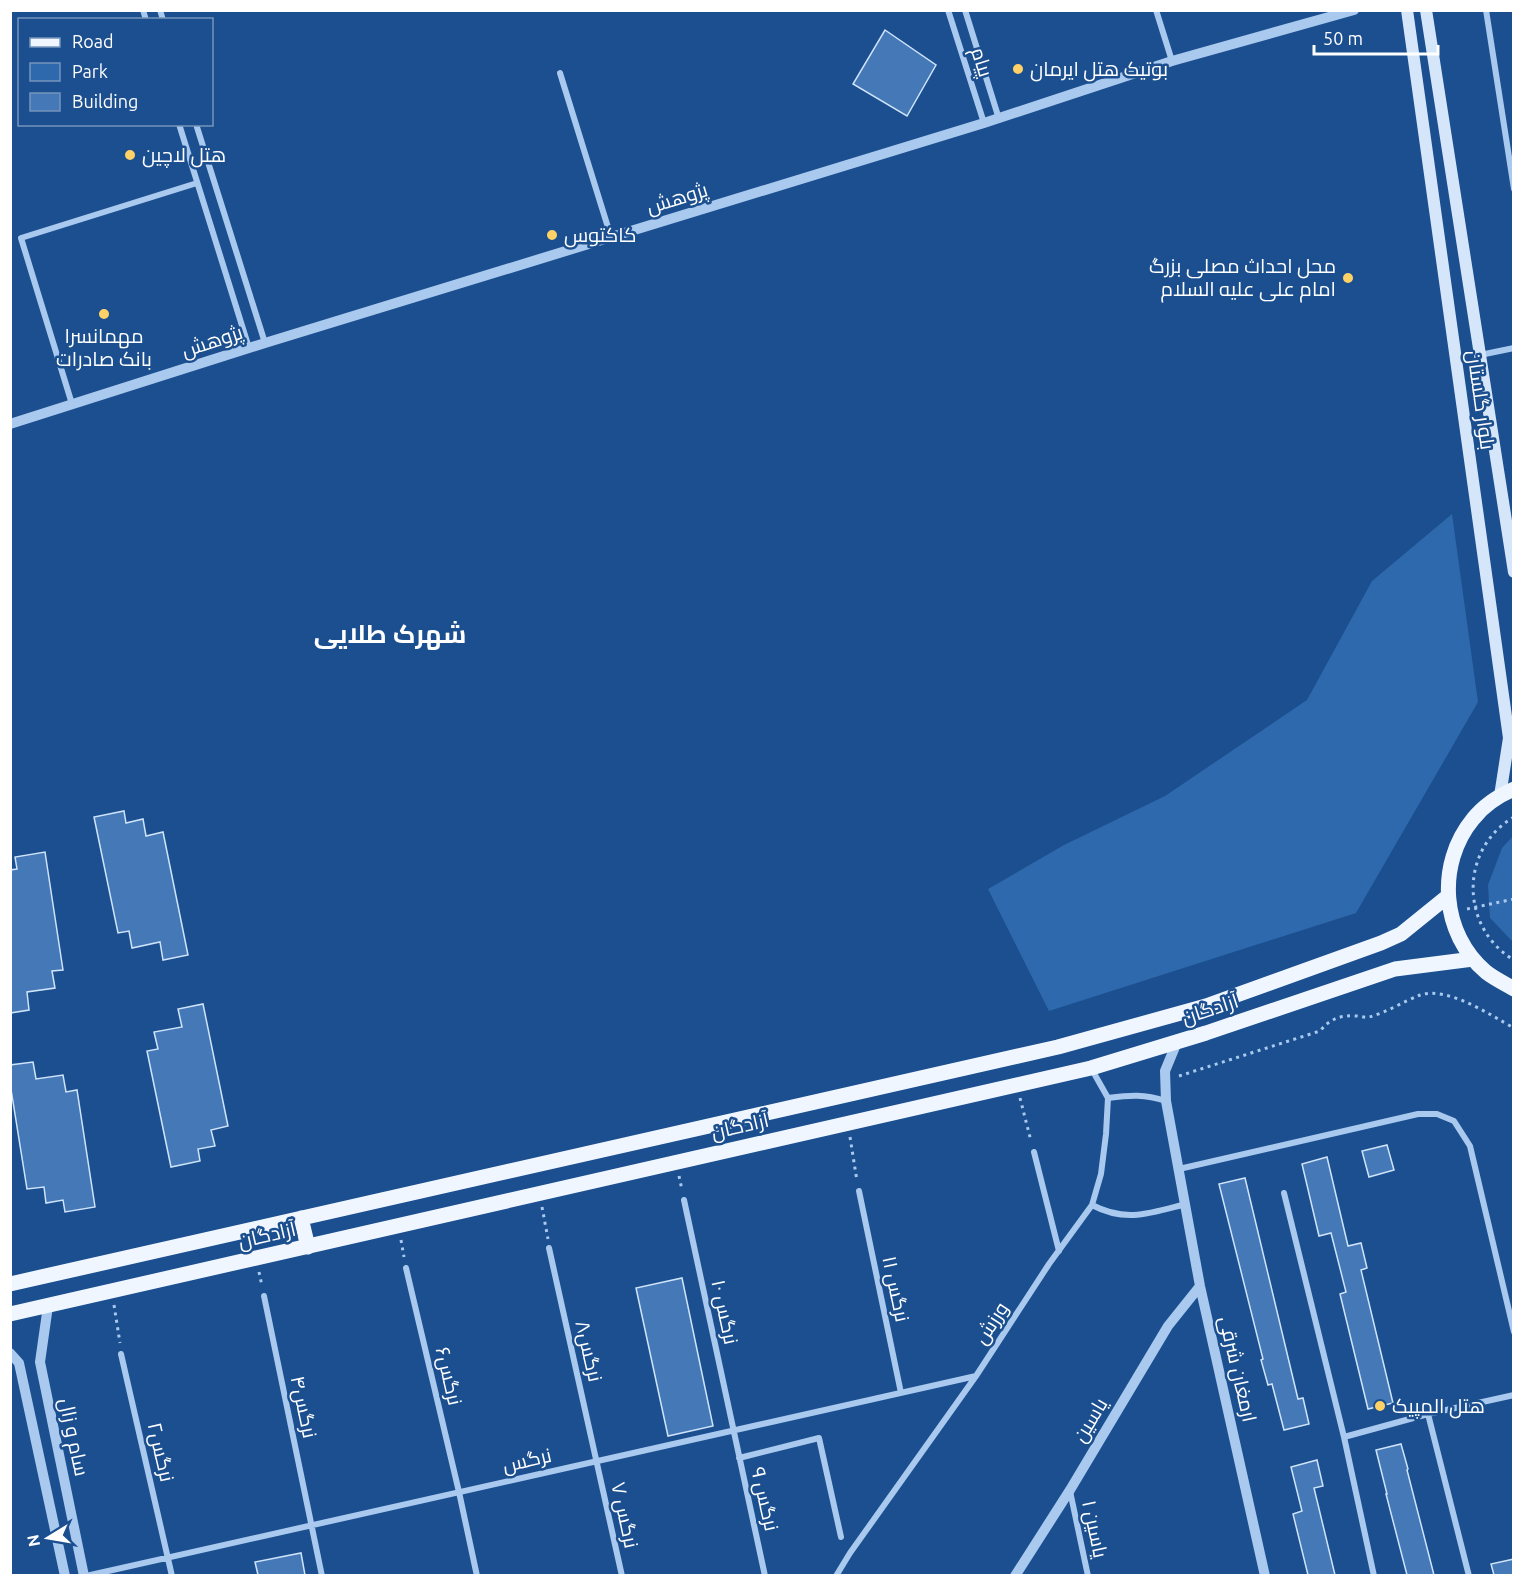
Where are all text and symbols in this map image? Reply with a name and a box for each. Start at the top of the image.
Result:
legend [18,18,213,126]
scale bar [1314,18,1438,56]
text: 50 m [1323,28,1363,48]
text: Road [72,31,114,51]
street label: پیام [964,44,998,81]
place label: بوتیک هتل ایرمان [1030,57,1168,82]
text: Park [72,61,108,81]
marker: بوتیک هتل ایرمان [1011,62,1025,76]
text: Building [72,91,138,111]
place label: هتل لاچین [142,143,226,168]
marker: هتل لاچین [123,148,137,162]
street label: پژوهش [643,177,712,220]
place label: کاکتوس [564,223,637,248]
marker: کاکتوس [545,228,559,242]
place label: محل احداث مصلی بزرگ امام علی علیه السلام [1149,254,1336,303]
marker: محل احداث مصلی بزرگ امام علی علیه السلام [1341,271,1355,285]
marker: مهمانسرا بانک صادرات [97,307,111,321]
street label: پژوهش [178,320,247,363]
place label: مهمانسرا بانک صادرات [56,324,152,371]
street label: بلوار گلستان [1461,349,1500,451]
district label: شهرک طلایی [314,619,466,650]
street label: آزادگان [1179,988,1242,1030]
street label: آزادگان [709,1108,772,1145]
street label: آزادگان [236,1217,299,1254]
street label: نرگس ۱۱ [876,1254,915,1324]
street label: نرگس ۱۰ [705,1277,744,1347]
street label: ورزش [969,1297,1014,1349]
street label: ارمغان شرقی [1213,1314,1262,1425]
street label: نرگس۸ [569,1318,608,1384]
street label: نرگس۶ [430,1344,467,1408]
street label: نرگس۴ [285,1374,322,1441]
street label: یاسین [1067,1393,1114,1447]
place label: هتل المپیک [1392,1394,1485,1419]
street label: سام و زال [52,1396,94,1479]
marker: هتل المپیک [1373,1399,1387,1413]
street label: نرگس۲ [142,1420,179,1484]
street label: نرگس [500,1443,554,1478]
street label: نرگس ۹ [745,1465,784,1533]
street label: نرگس ۷ [605,1480,644,1550]
street label: یاسین ۱ [1076,1498,1113,1561]
north arrow [18,1508,78,1568]
text: N [23,1533,43,1548]

